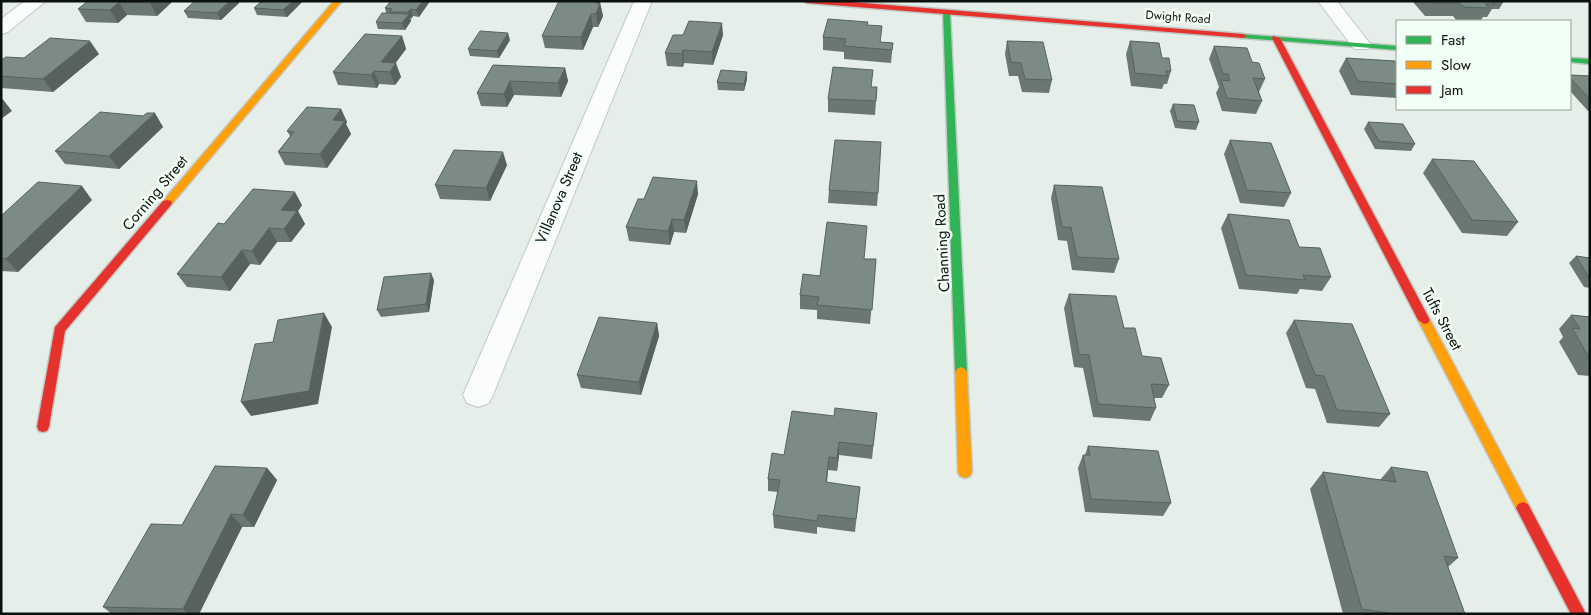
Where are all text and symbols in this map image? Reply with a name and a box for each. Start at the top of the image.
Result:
street label: Dwight Road [1145,6,1211,28]
legend [1396,20,1571,110]
text: Fast [1441,29,1465,51]
text: Slow [1441,54,1472,76]
text: Jam [1439,79,1464,101]
street label: Villanova Street [530,148,588,247]
street label: Corning Street [117,150,193,235]
street label: Channing Road [928,193,956,293]
street label: Tufts Street [1416,284,1468,354]

